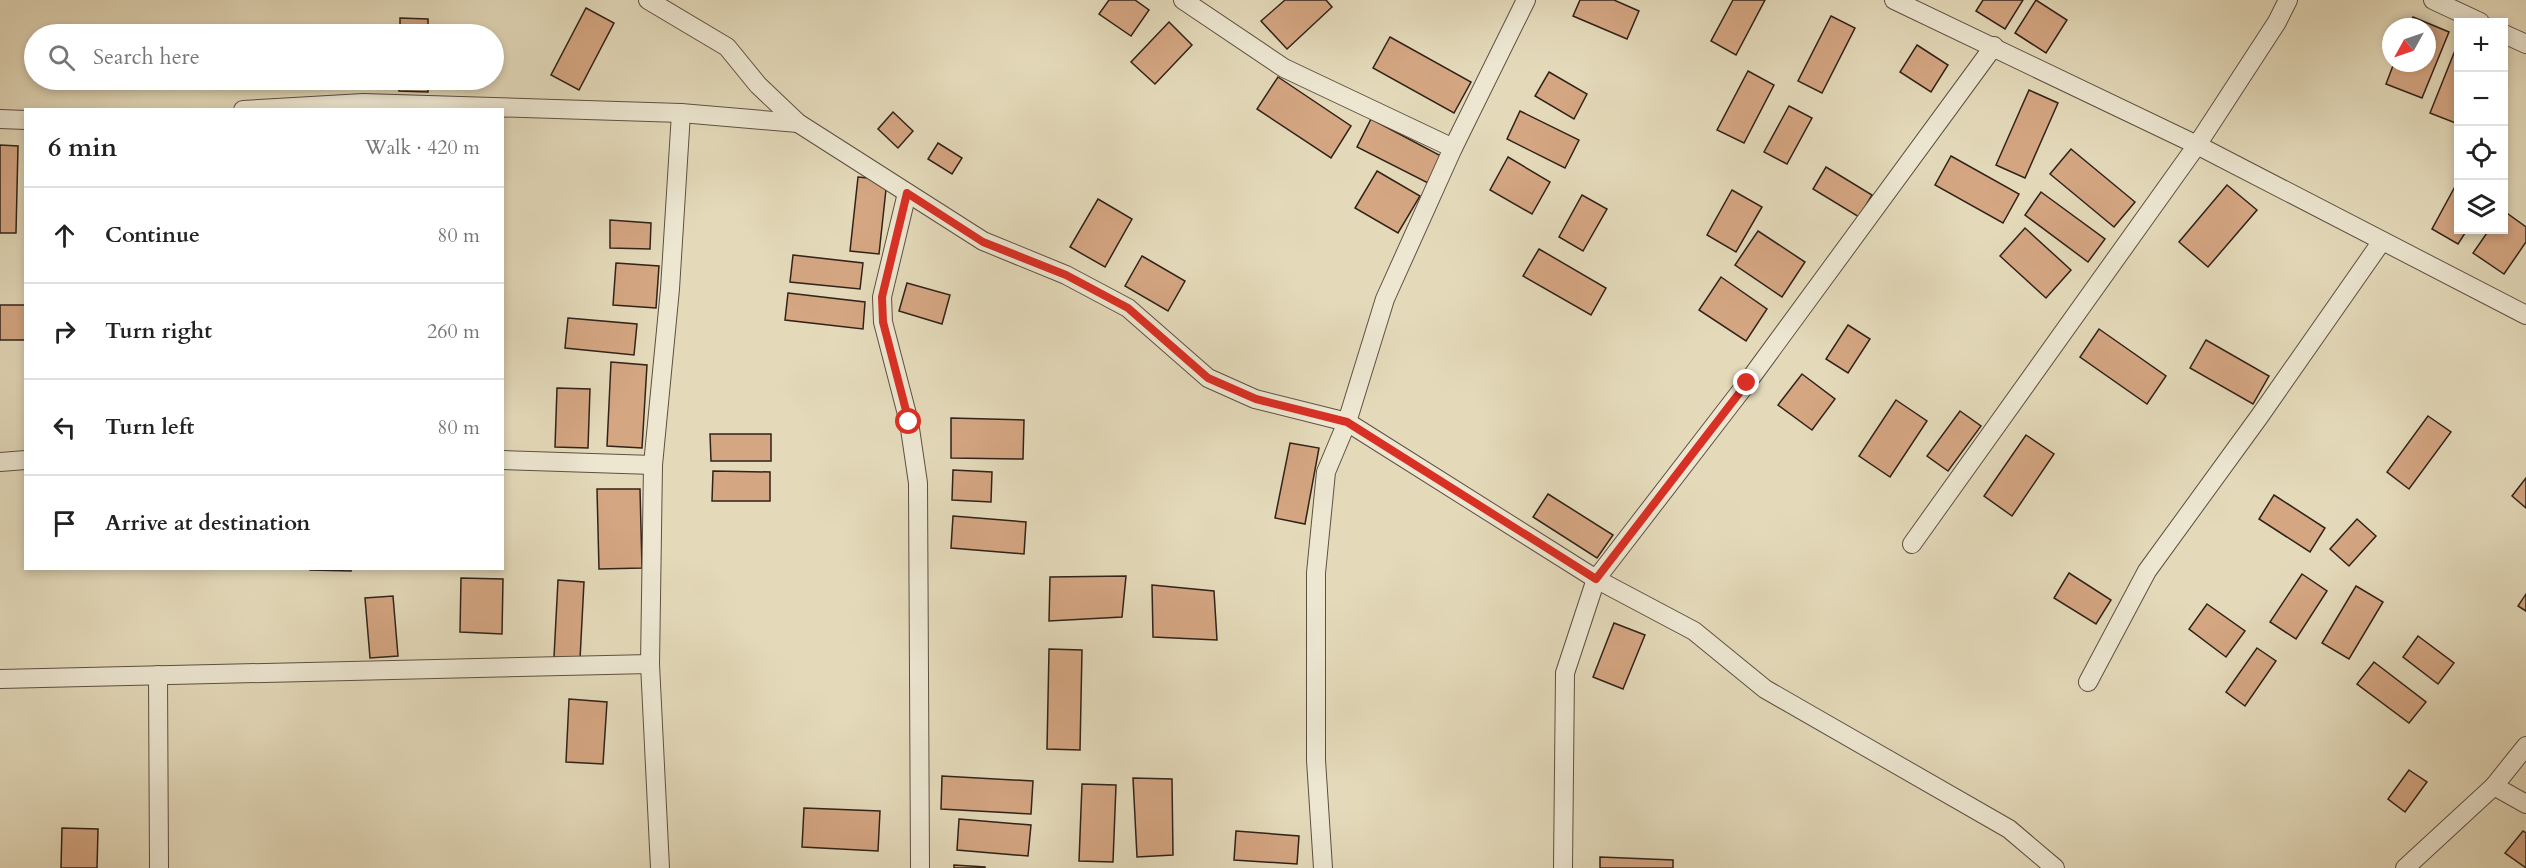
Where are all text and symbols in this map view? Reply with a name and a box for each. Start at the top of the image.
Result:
north arrow [2382,18,2436,72]
map controls [2454,18,2508,234]
button: + [2454,18,2508,72]
search box [24,24,504,90]
icon: search [45,41,78,74]
text: Search here [93,42,200,72]
button: − [2454,72,2508,126]
button: locate [2454,126,2508,180]
text: 6 min [48,130,117,165]
text: Walk · 420 m [365,134,480,161]
button: layers [2454,180,2508,234]
icon: ahead [48,219,81,252]
text: Continue [105,220,200,250]
text: 80 m [437,222,480,249]
icon: right [48,315,81,348]
text: Turn right [105,316,212,346]
text: 260 m [427,318,480,345]
route end [1733,369,1759,395]
route start [895,408,921,434]
icon: left [48,411,81,444]
text: Turn left [105,412,194,442]
text: 80 m [437,414,480,441]
icon: arrive [48,507,81,540]
text: Arrive at destination [105,508,310,538]

